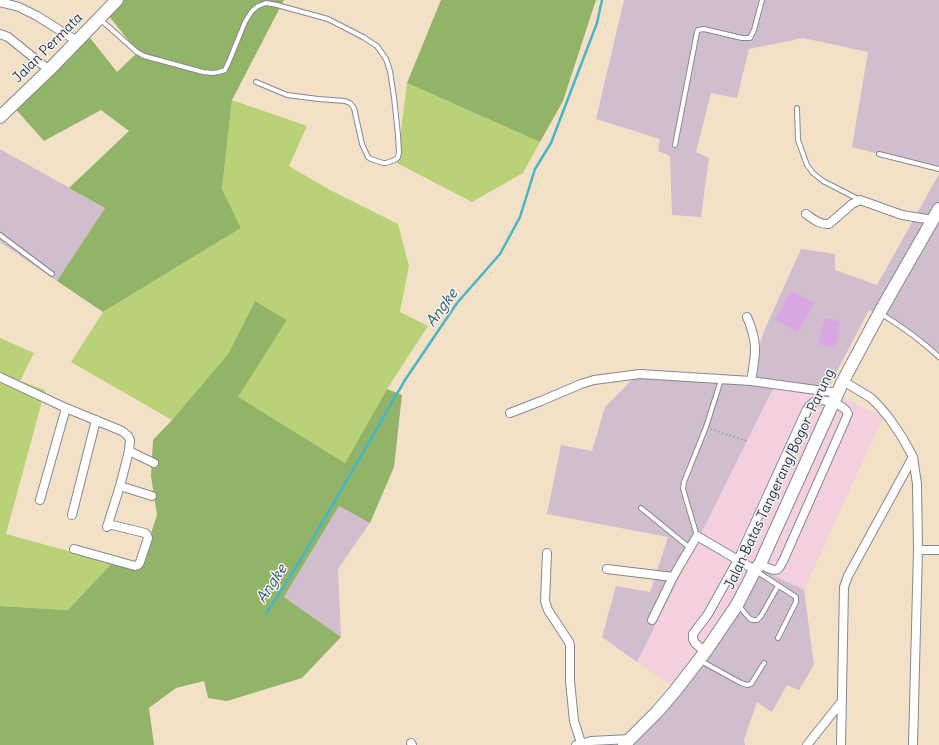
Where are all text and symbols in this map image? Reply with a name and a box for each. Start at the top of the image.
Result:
street label: Jalan Permata [10,10,86,86]
water label: Angke [422,286,462,330]
street label: Jalan Batas Tangerang/Bogor–Parung [721,366,839,592]
water label: Angke [253,561,291,607]

